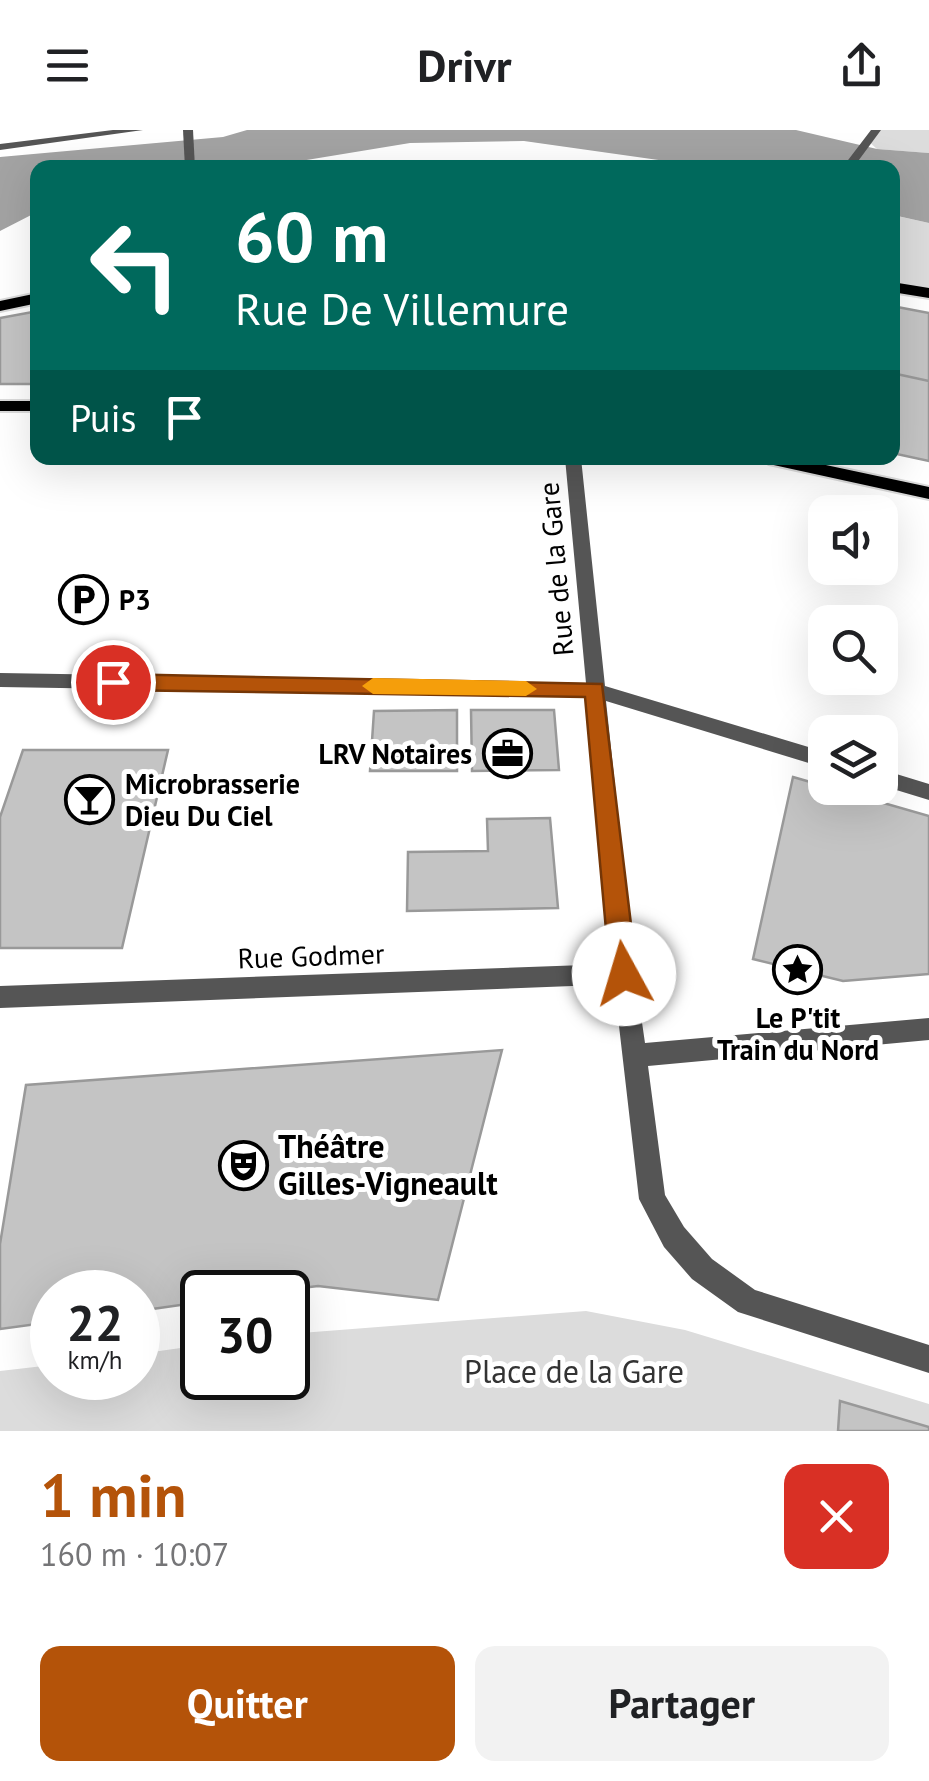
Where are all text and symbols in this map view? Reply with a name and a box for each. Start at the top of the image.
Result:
text: Drivr [417,36,512,94]
icon: menu [40,38,95,93]
icon: share [834,38,889,93]
text: 60 m [235,191,388,281]
icon: left [70,200,200,330]
text: Rue De Villemure [235,279,569,337]
icon: arrive [157,390,212,445]
text: Puis [70,393,137,442]
street label: Rue de la Gare [529,481,582,657]
map controls [808,495,898,805]
button: sound [808,495,898,585]
parking icon: P3 [58,574,110,626]
place label: P3 [119,581,151,618]
button: search [808,605,898,695]
pin [71,640,156,725]
icon: arrive [86,655,141,710]
button: layers [808,715,898,805]
office icon: LRV Notaires [481,728,533,780]
place label: LRV Notaires [319,735,472,772]
place label: Microbrasserie Dieu Du Ciel [125,765,300,834]
bar icon: Microbrasserie Dieu Du Ciel [64,774,116,826]
position arrow [572,922,676,1026]
street label: Rue Godmer [237,934,385,977]
place icon: Le P'tit Train du Nord [772,944,824,996]
place label: Le P'tit Train du Nord [717,999,879,1068]
place label: Théâtre Gilles-Vigneault [278,1125,498,1204]
theatre icon: Théâtre Gilles-Vigneault [217,1139,269,1191]
speed limit sign: 30 [180,1270,310,1400]
text: 22 [67,1290,123,1355]
text: km/h [68,1344,122,1376]
park label: Place de la Gare [464,1350,684,1392]
text: 1 min [40,1456,186,1534]
button: close [784,1464,889,1569]
text: 160 m · 10:07 [40,1533,229,1575]
button: Quitter [40,1646,455,1761]
button: Partager [475,1646,889,1761]

